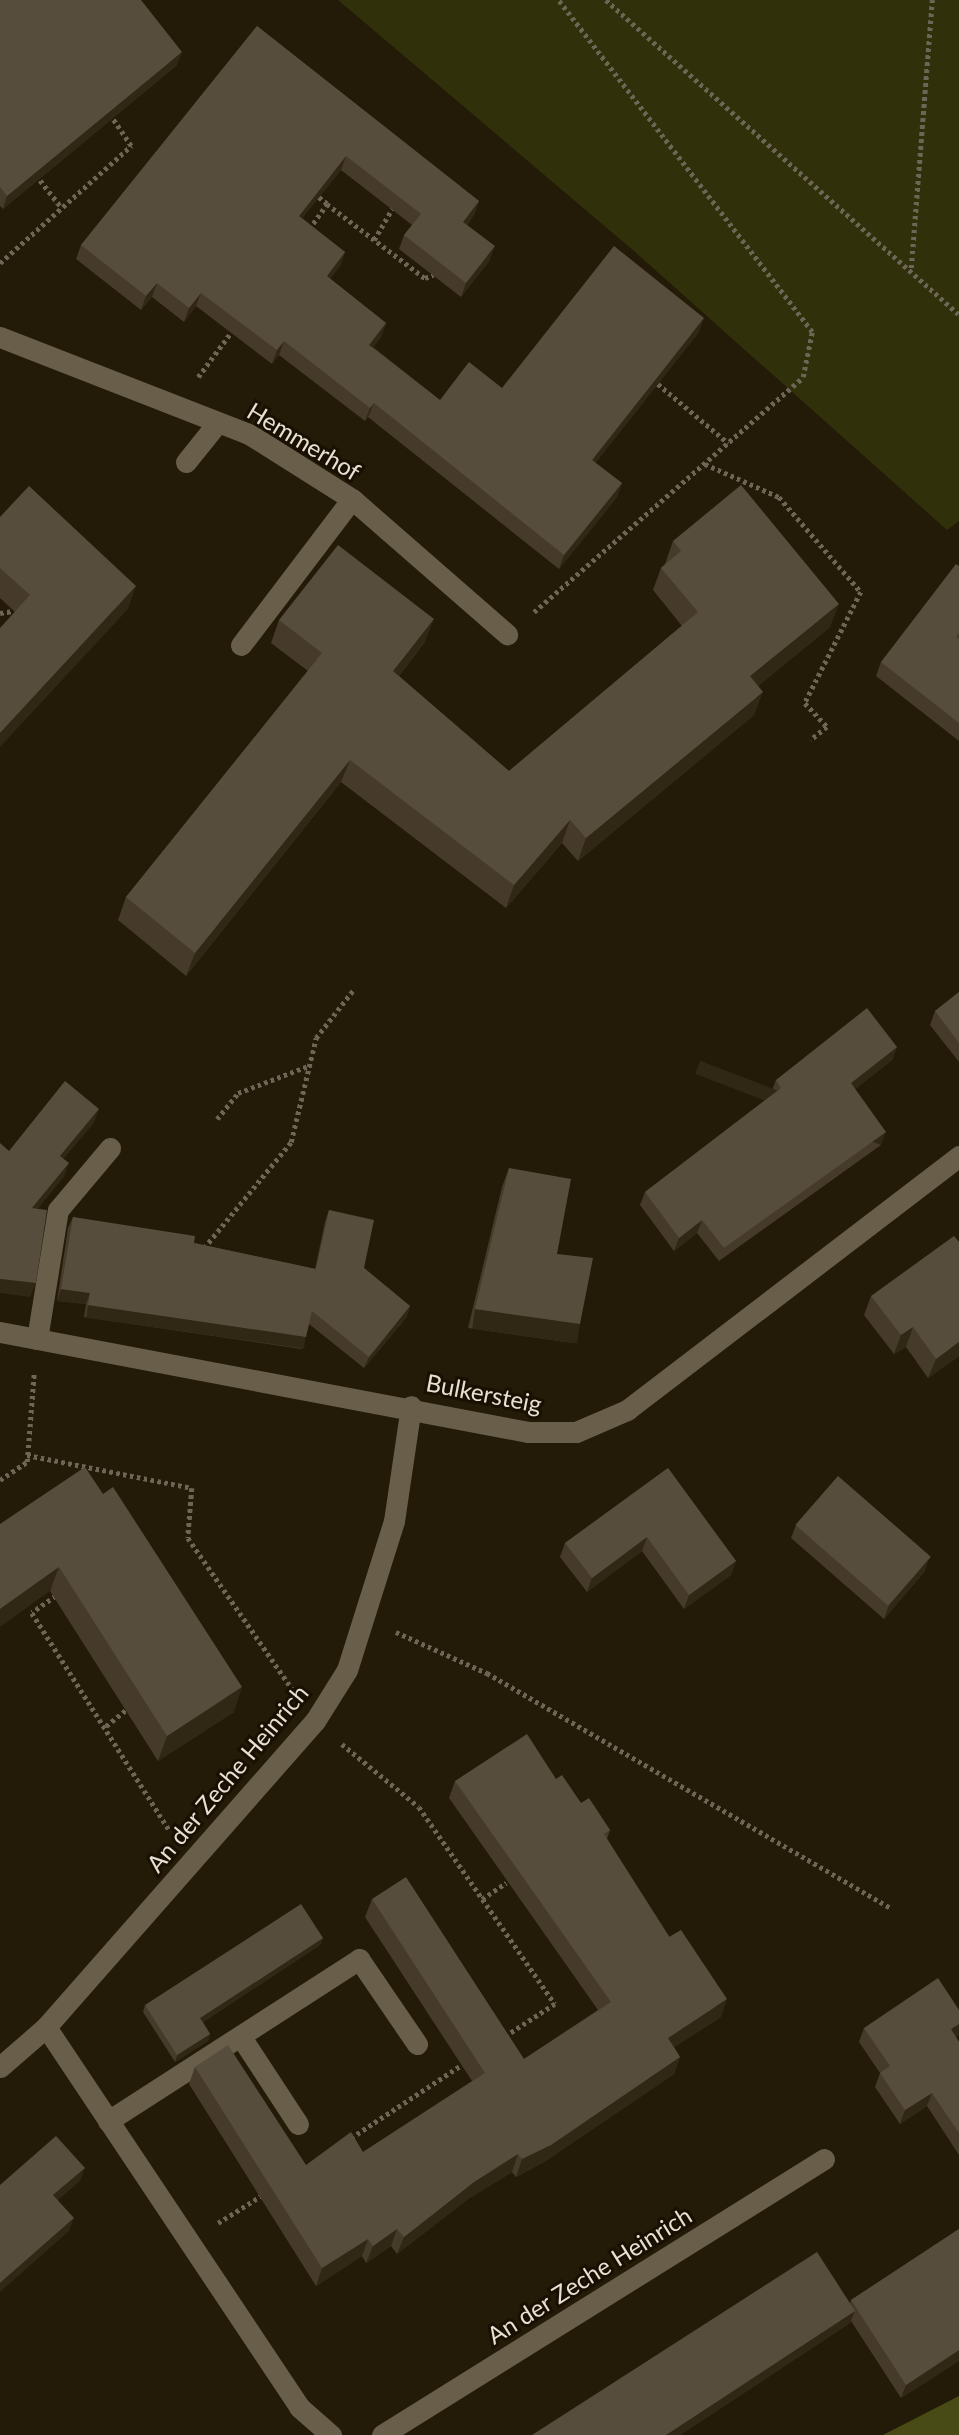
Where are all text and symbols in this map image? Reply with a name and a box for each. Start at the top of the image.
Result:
street label: Hemmerhof [242,396,366,486]
street label: Bulkersteig [424,1368,544,1418]
street label: An der Zeche Heinrich [140,1678,314,1878]
street label: An der Zeche Heinrich [481,2200,697,2350]

